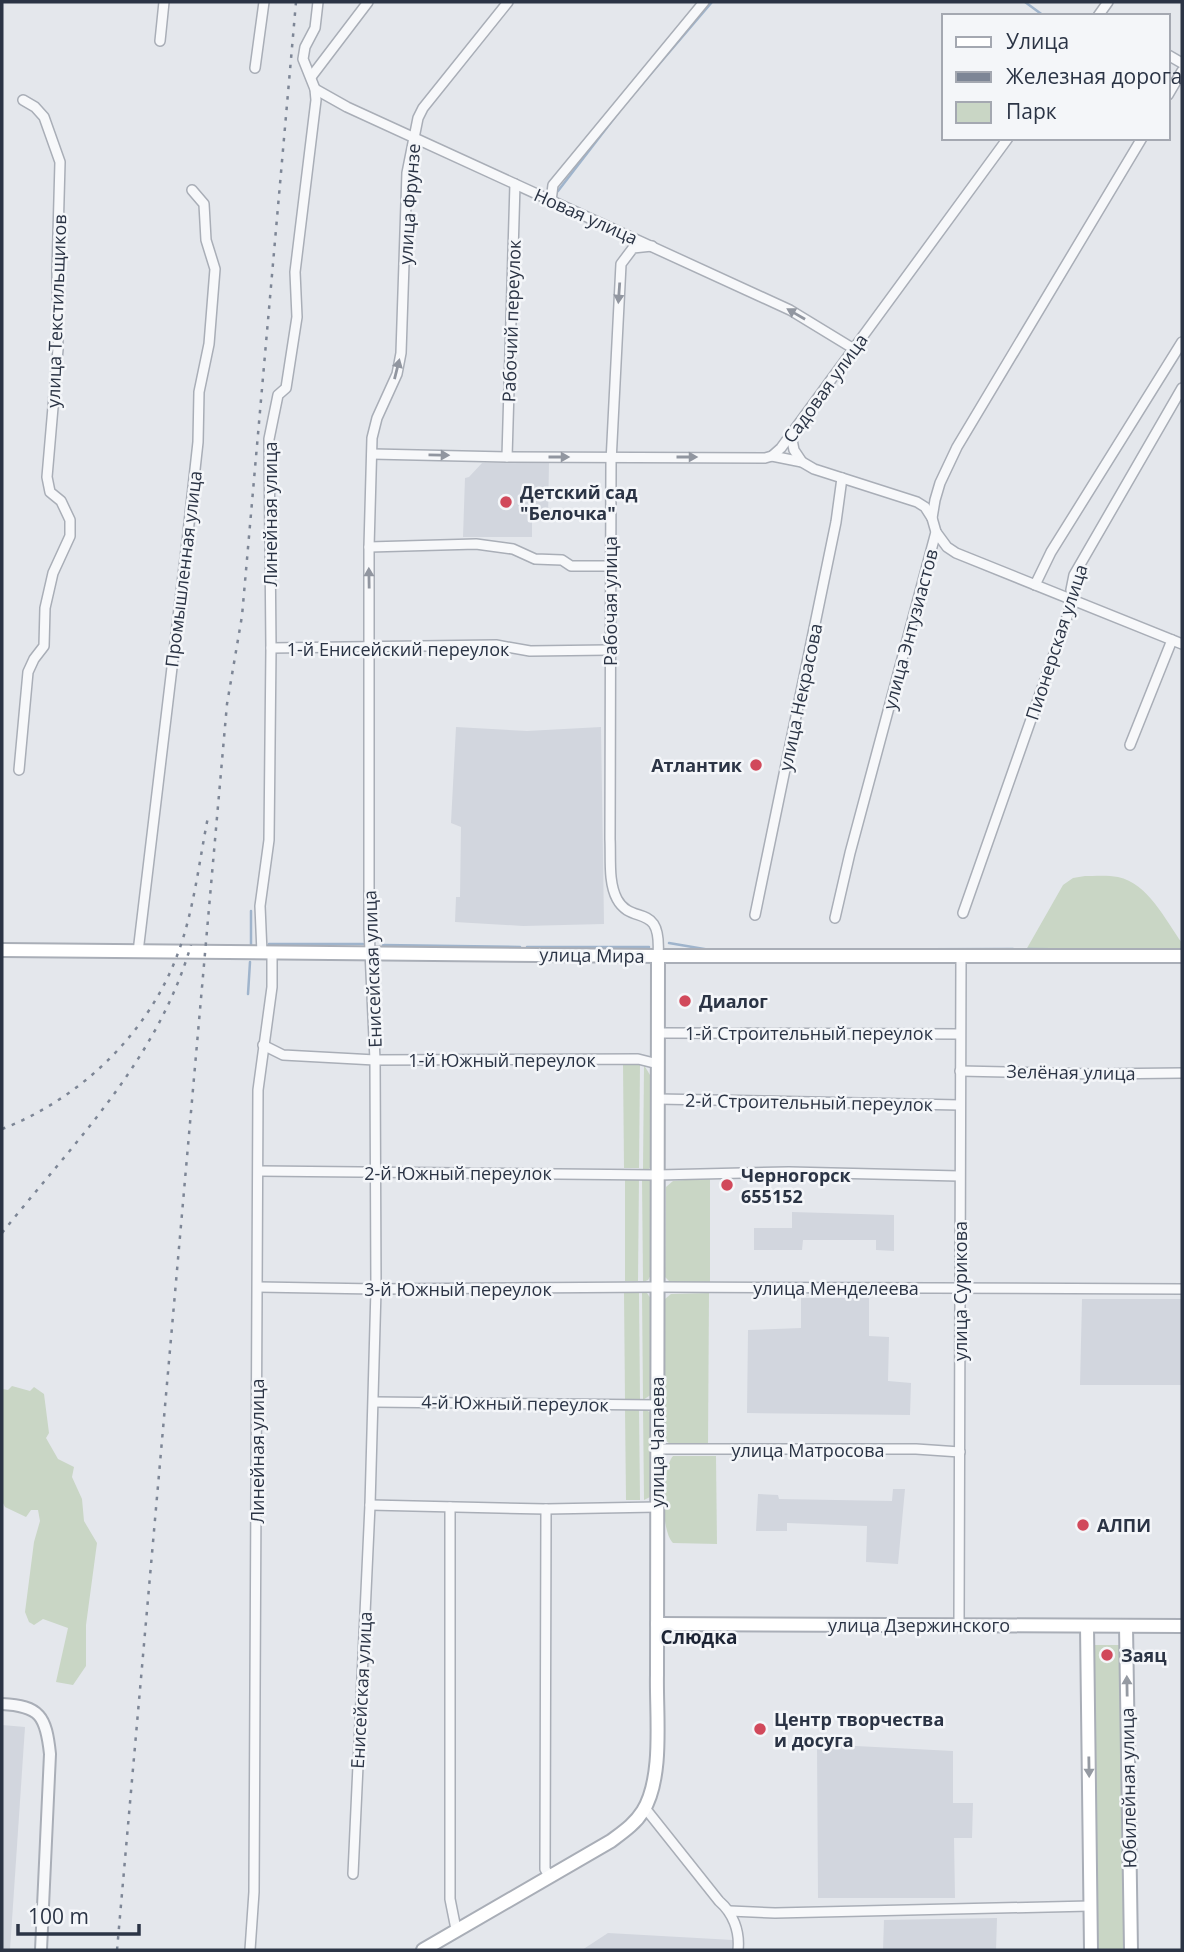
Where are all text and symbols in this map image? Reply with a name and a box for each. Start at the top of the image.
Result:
legend [942,14,1170,140]
text: Улица [1006,27,1069,55]
text: Железная дорога [1006,62,1182,90]
text: Парк [1006,97,1057,125]
street label: улица Фрунзе [393,143,425,265]
street label: Новая улица [530,182,642,250]
street label: улица Текстильщиков [41,214,71,408]
street label: Рабочий переулок [496,239,526,403]
one-way arrow [613,282,624,304]
one-way arrow [786,308,805,320]
street label: Садовая улица [777,329,873,447]
one-way arrow [392,358,403,380]
street label: Линейная улица [258,441,282,587]
one-way arrow [429,450,451,461]
one-way arrow [548,451,570,463]
one-way arrow [677,451,699,463]
street label: Промышленная улица [159,469,207,669]
place label: Детский сад "Белочка" [520,480,637,525]
marker: Детский сад "Белочка" [498,494,514,510]
street label: Рабочая улица [598,536,622,666]
street label: улица Энтузиастов [877,546,943,712]
street label: Пионерская улица [1019,561,1093,723]
one-way arrow [363,567,375,589]
street label: улица Некрасова [773,621,827,773]
street label: 1-й Енисейский переулок [287,637,510,661]
place label: Атлантик [651,753,743,777]
marker: Атлантик [748,757,764,773]
street label: Енисейская улица [357,890,387,1048]
street label: улица Мира [539,942,645,968]
place label: Диалог [699,989,768,1013]
marker: Диалог [677,993,693,1009]
street label: 1-й Строительный переулок [685,1021,934,1045]
street label: 1-й Южный переулок [408,1048,596,1072]
street label: Зелёная улица [1006,1059,1136,1085]
street label: 2-й Строительный переулок [685,1088,934,1116]
street label: 2-й Южный переулок [364,1161,552,1185]
place label: Черногорск 655152 [741,1163,852,1208]
marker: Черногорск 655152 [719,1177,735,1193]
street label: улица Сурикова [948,1221,972,1361]
street label: улица Менделеева [753,1276,919,1300]
street label: 3-й Южный переулок [364,1277,552,1301]
street label: улица Чапаева [645,1377,669,1507]
street label: Линейная улица [245,1378,269,1524]
street label: 4-й Южный переулок [421,1389,610,1417]
street label: улица Матросова [732,1438,885,1462]
place label: АЛПИ [1097,1513,1151,1537]
marker: АЛПИ [1075,1517,1091,1533]
street label: Енисейская улица [345,1611,377,1769]
street label: улица Дзержинского [828,1613,1010,1637]
district label: Слюдка [661,1624,737,1650]
place label: Заяц [1121,1643,1167,1667]
marker: Заяц [1099,1647,1115,1663]
one-way arrow [1121,1675,1133,1697]
place label: Центр творчества и досуга [774,1707,944,1752]
street label: Юбилейная улица [1115,1707,1141,1869]
marker: Центр творчества и досуга [752,1721,768,1737]
one-way arrow [1083,1757,1095,1779]
scale bar [18,1892,138,1936]
text: 100 m [28,1902,89,1930]

